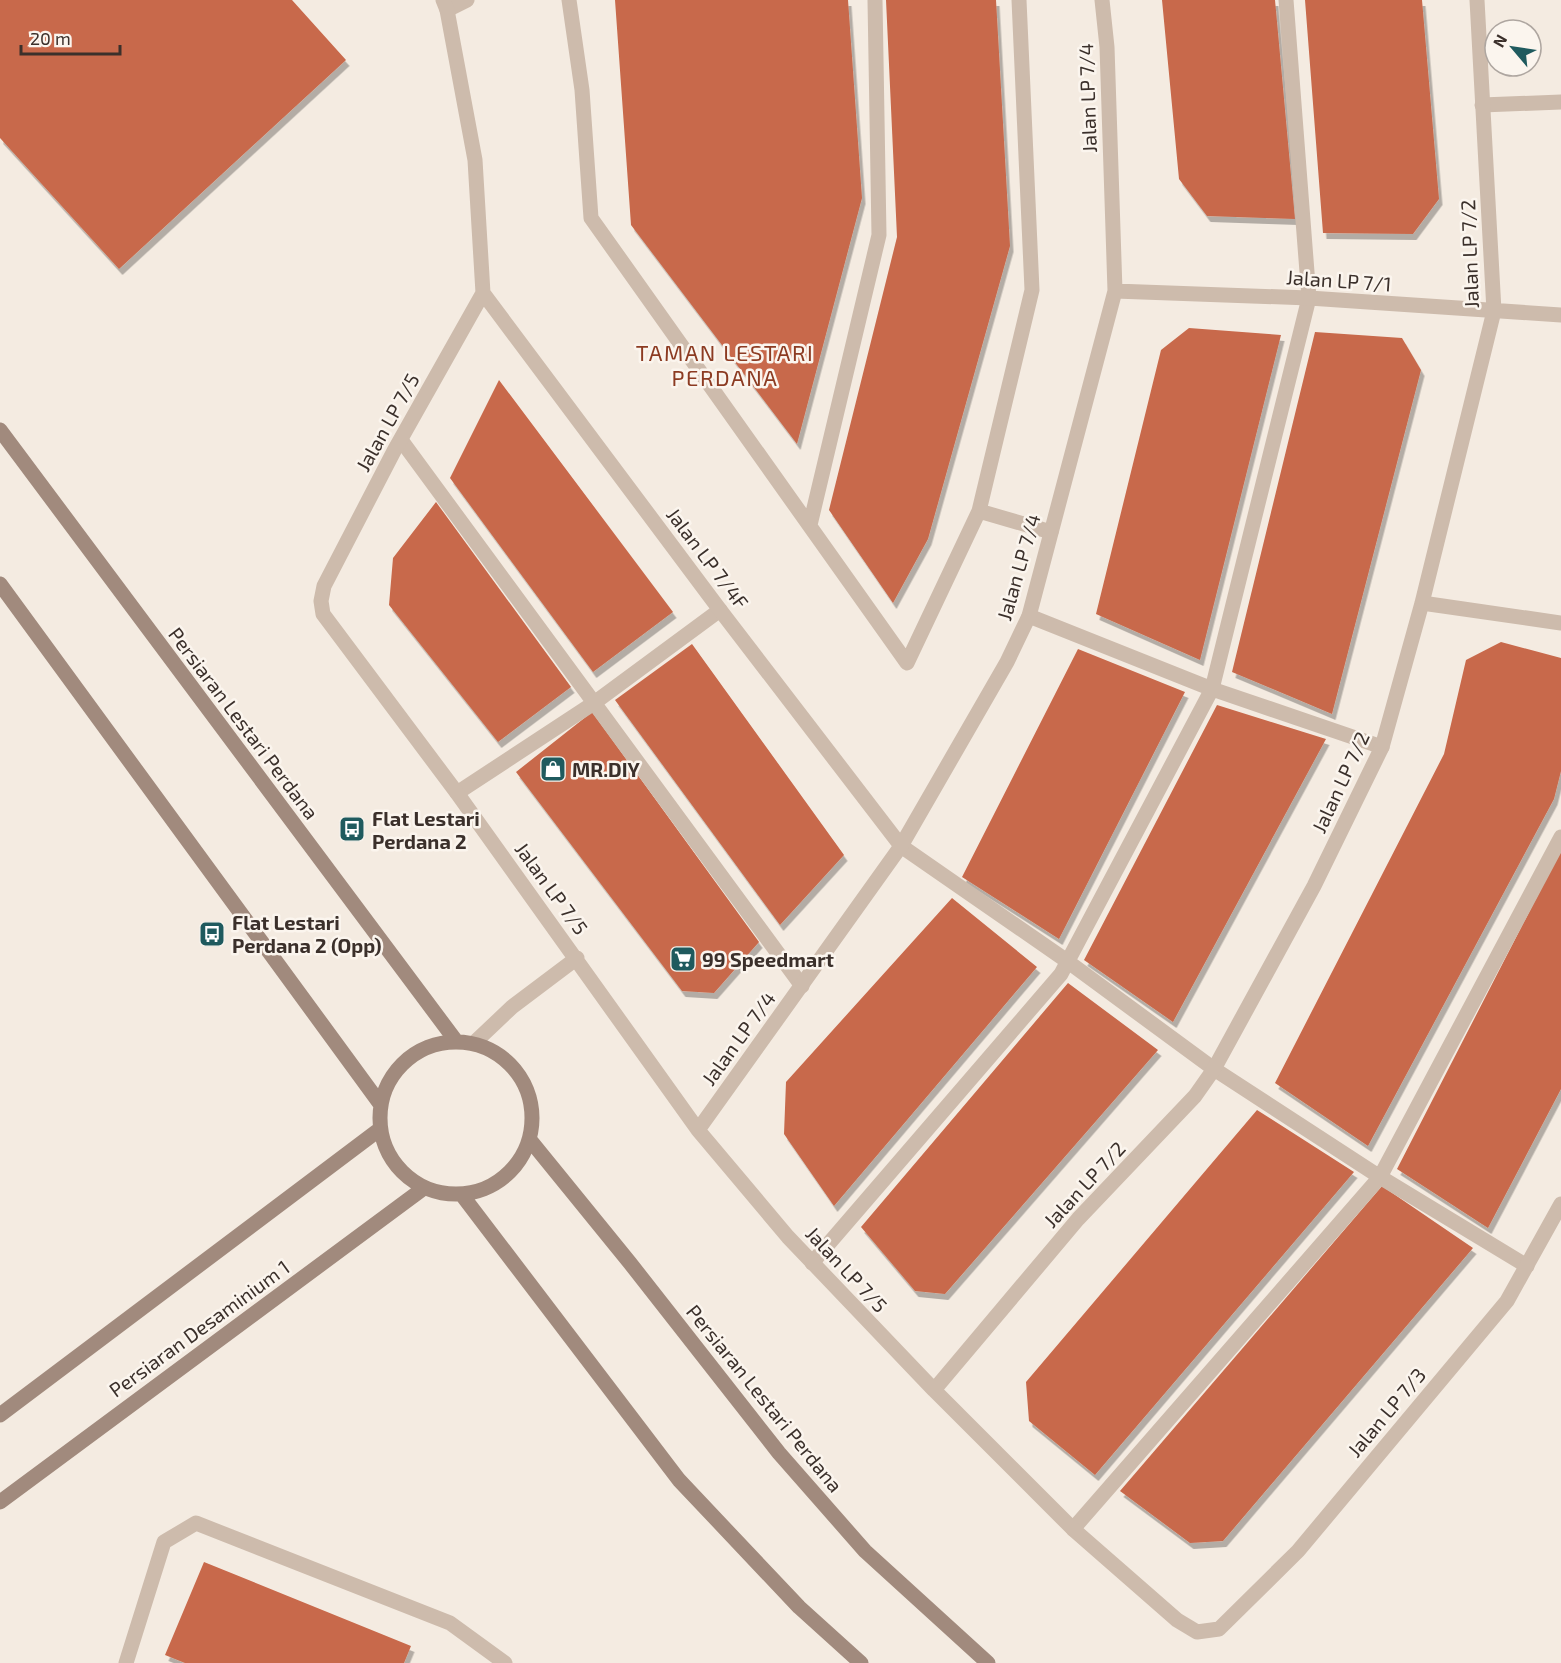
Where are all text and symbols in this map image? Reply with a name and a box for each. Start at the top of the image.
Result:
scale bar [21,18,120,56]
north arrow [1483,18,1543,78]
text: 20 m [30,27,71,49]
text: N [1488,31,1511,50]
street label: Jalan LP 7/4 [1073,43,1101,153]
street label: Jalan LP 7/2 [1455,199,1483,309]
street label: Jalan LP 7/1 [1286,264,1392,296]
district label: TAMAN LESTARI PERDANA [636,339,814,390]
street label: Jalan LP 7/5 [350,369,424,475]
street label: Jalan LP 7/4F [662,503,754,614]
street label: Jalan LP 7/4 [991,511,1045,623]
street label: Persiaran Lestari Perdana [164,622,324,824]
street label: Jalan LP 7/2 [1306,728,1374,836]
shop icon: MR.DIY [538,754,568,784]
place label: MR.DIY [572,757,640,781]
place label: Flat Lestari Perdana 2 [372,806,480,853]
bus stop icon: Flat Lestari Perdana 2 [337,814,367,844]
street label: Jalan LP 7/5 [510,837,594,939]
place label: Flat Lestari Perdana 2 (Opp) [232,910,382,957]
bus stop icon: Flat Lestari Perdana 2 (Opp) [197,919,227,949]
supermarket icon: 99 Speedmart [668,944,698,974]
place label: 99 Speedmart [702,947,834,971]
street label: Jalan LP 7/4 [696,987,780,1089]
street label: Jalan LP 7/2 [1038,1136,1130,1232]
street label: Jalan LP 7/5 [801,1221,893,1317]
street label: Persiaran Desaminium 1 [104,1254,294,1402]
street label: Persiaran Lestari Perdana [682,1299,848,1497]
street label: Jalan LP 7/3 [1342,1363,1430,1461]

